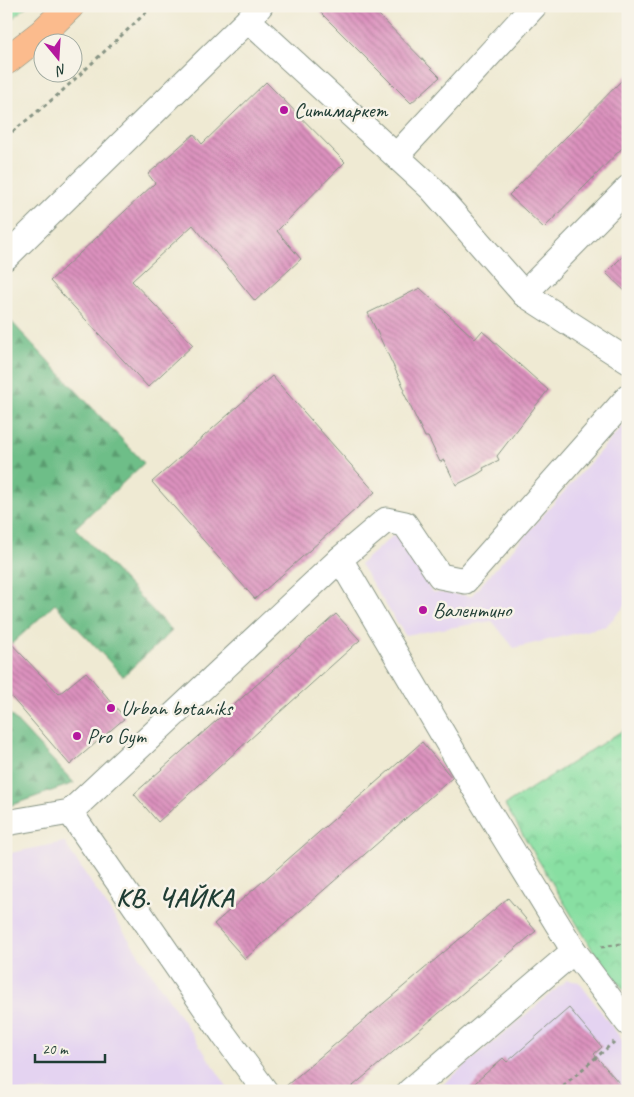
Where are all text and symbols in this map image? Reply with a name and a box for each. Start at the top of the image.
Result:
north arrow [32,32,82,82]
text: N [53,60,69,80]
place label: Ситимаркет [294,97,389,123]
marker: Ситимаркет [278,104,290,116]
place label: Валентино [433,597,513,623]
marker: Валентино [417,604,429,616]
place label: Urban botaniks [121,695,234,721]
marker: Urban botaniks [105,702,117,714]
place label: Pro Gym [87,723,147,749]
marker: Pro Gym [71,730,83,742]
district label: КВ. ЧАЙКА [116,881,235,914]
scale bar [35,1032,105,1064]
text: 20 m [42,1040,69,1059]

